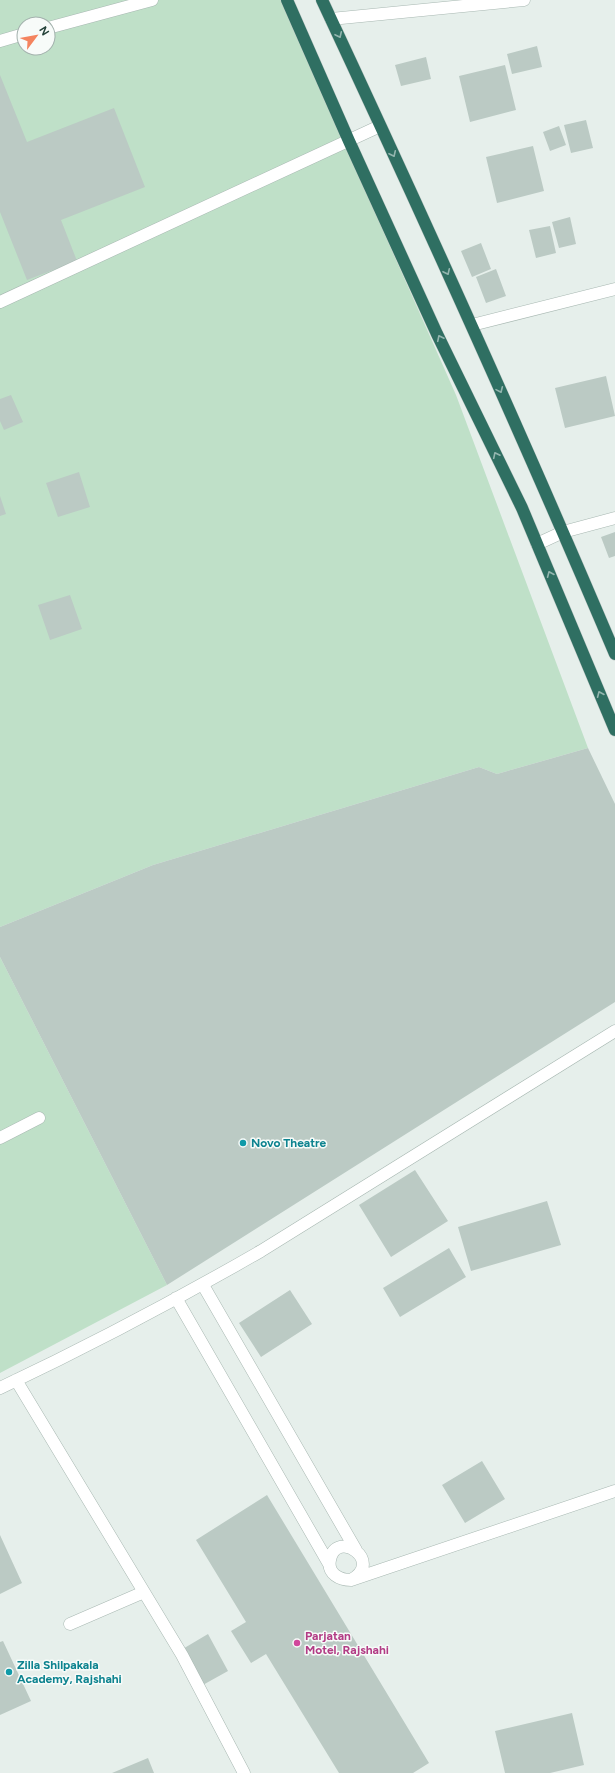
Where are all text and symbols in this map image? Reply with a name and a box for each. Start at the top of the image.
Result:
north arrow [16,16,56,56]
text: N [36,24,52,38]
one-way arrow [334,31,342,39]
one-way arrow [388,149,396,157]
one-way arrow [442,267,450,275]
one-way arrow [437,335,444,343]
one-way arrow [496,387,504,394]
one-way arrow [494,452,501,459]
one-way arrow [547,570,555,578]
one-way arrow [597,690,605,698]
place label: Novo Theatre [251,1136,327,1150]
marker: Novo Theatre [238,1138,248,1148]
place label: Parjatan Motel, Rajshahi [305,1629,389,1657]
marker: Parjatan Motel, Rajshahi [292,1638,302,1648]
place label: Zilla Shilpakala Academy, Rajshahi [17,1658,122,1686]
marker: Zilla Shilpakala Academy, Rajshahi [4,1667,14,1677]

